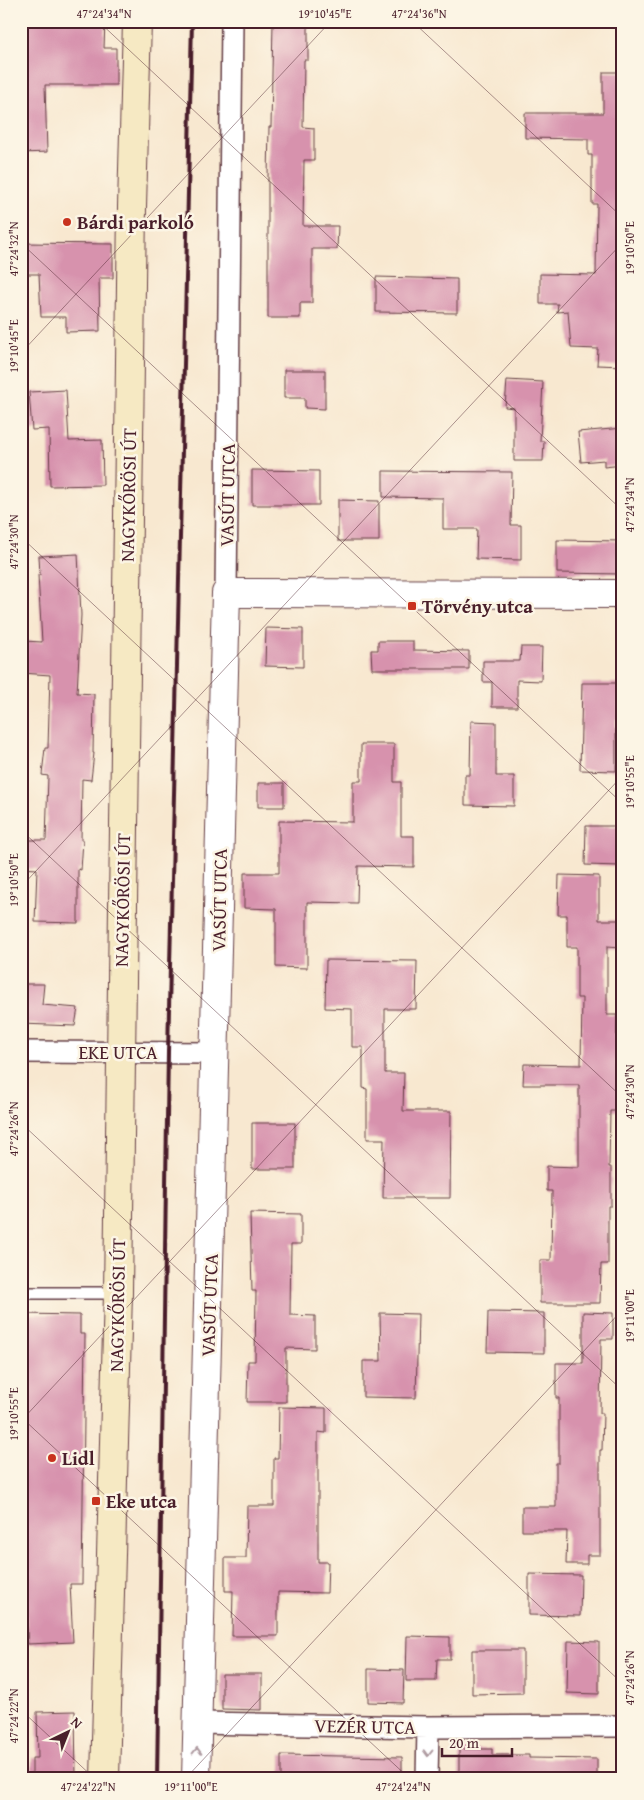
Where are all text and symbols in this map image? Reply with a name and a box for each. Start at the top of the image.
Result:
text: 47°24'34"N [76,5,132,22]
text: 19°10'45"E [298,5,352,22]
text: 47°24'36"N [391,5,447,22]
place label: Bárdi parkoló [77,208,194,236]
marker: Bárdi parkoló [61,216,73,228]
text: 47°24'32"N [5,221,22,277]
text: 19°10'50"E [621,221,638,275]
text: 19°10'45"E [5,319,22,373]
street label: NAGYKŐRÖSI ÚT [113,427,143,562]
street label: VASÚT UTCA [212,443,242,547]
text: 47°24'34"N [621,477,638,533]
text: 47°24'30"N [5,514,22,570]
place label: Törvény utca [422,592,533,620]
marker: Törvény utca [406,600,418,612]
text: 19°10'55"E [621,755,638,809]
street label: NAGYKŐRÖSI ÚT [107,832,137,967]
street label: VASÚT UTCA [204,848,234,952]
text: 19°10'50"E [5,853,22,907]
street label: EKE UTCA [78,1038,158,1066]
text: 47°24'30"N [621,1064,638,1120]
text: 47°24'26"N [5,1101,22,1157]
street label: NAGYKŐRÖSI ÚT [102,1237,132,1372]
street label: VASÚT UTCA [193,1252,225,1357]
text: 19°11'00"E [621,1289,638,1343]
text: 19°10'55"E [5,1387,22,1441]
place label: Lidl [62,1444,95,1472]
marker: Lidl [46,1452,58,1464]
place label: Eke utca [106,1487,177,1515]
marker: Eke utca [90,1495,102,1507]
text: 47°24'26"N [621,1650,638,1706]
text: 47°24'22"N [5,1688,22,1744]
north arrow [42,1708,92,1758]
street label: VEZÉR UTCA [314,1711,416,1741]
text: N [67,1712,88,1733]
scale bar [442,1725,512,1757]
text: 20 m [449,1732,480,1753]
one-way arrow [192,1747,202,1754]
one-way arrow [423,1749,433,1757]
text: 47°24'22"N [60,1778,116,1795]
text: 19°11'00"E [164,1778,218,1795]
text: 47°24'24"N [375,1778,431,1795]

